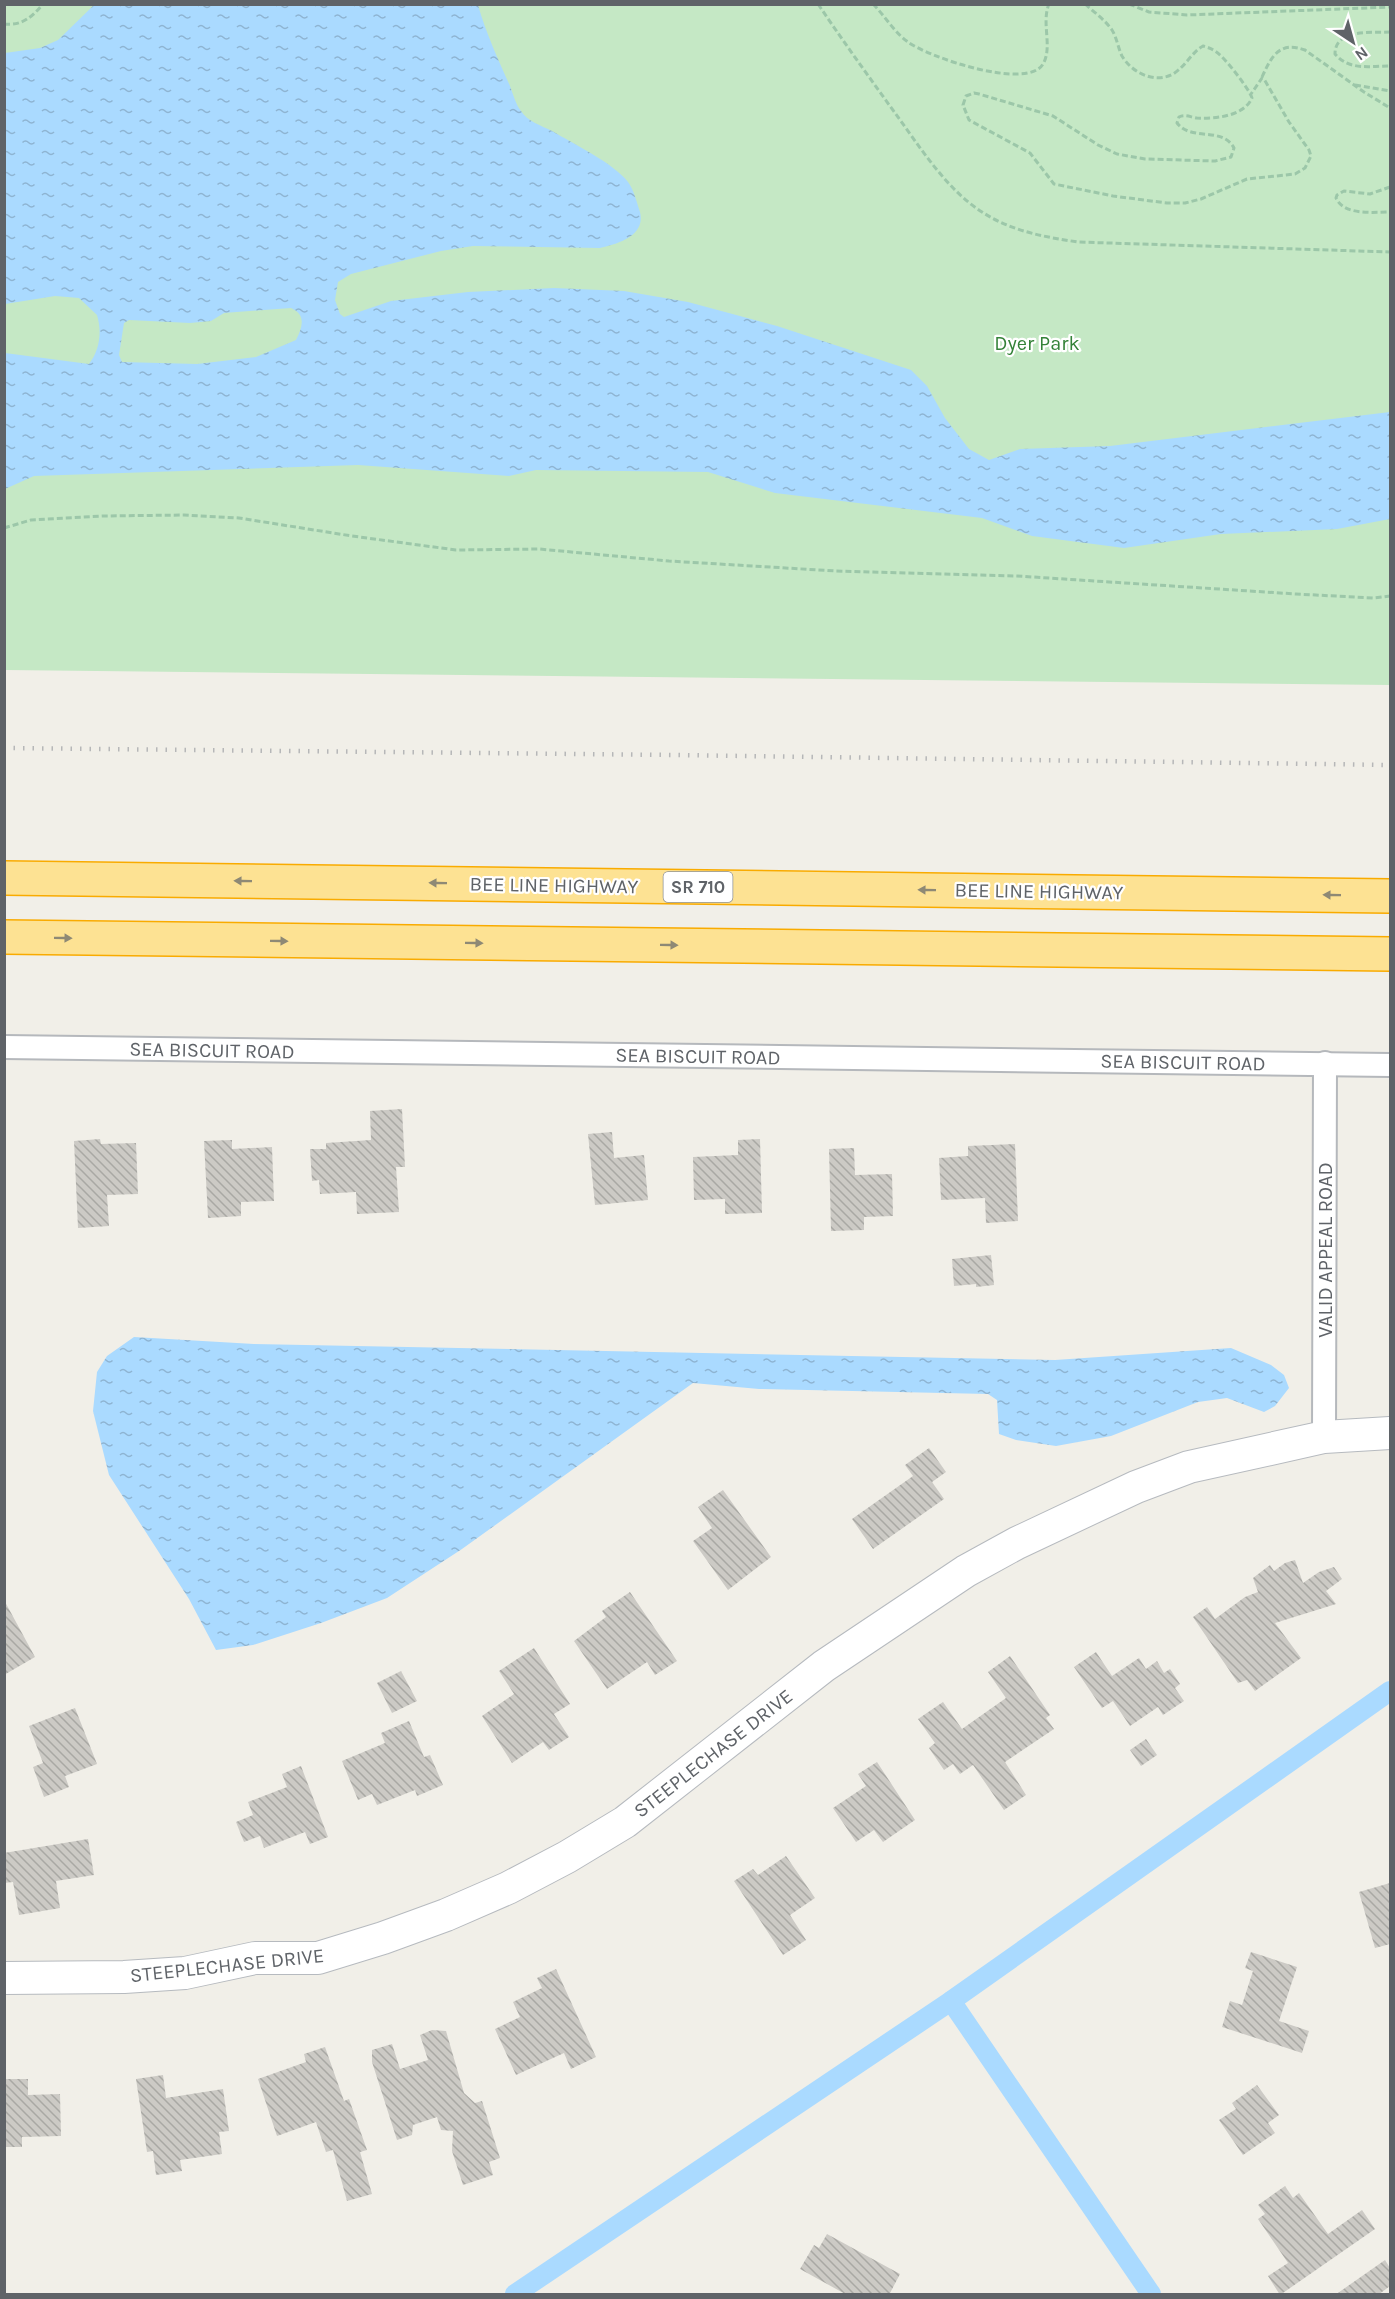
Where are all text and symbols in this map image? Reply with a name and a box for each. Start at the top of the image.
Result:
north arrow [1323,12,1383,72]
text: N [1351,43,1372,65]
park label: Dyer Park [994,332,1080,355]
road number: SR 710 [664,872,732,902]
street label: BEE LINE HIGHWAY [469,873,639,898]
one-way arrow [234,876,253,886]
one-way arrow [429,878,448,888]
street label: BEE LINE HIGHWAY [954,879,1124,904]
one-way arrow [918,885,937,895]
one-way arrow [1323,891,1342,900]
one-way arrow [53,933,72,943]
one-way arrow [269,936,288,946]
one-way arrow [464,938,483,948]
one-way arrow [659,940,678,950]
street label: SEA BISCUIT ROAD [129,1038,295,1063]
street label: SEA BISCUIT ROAD [615,1044,781,1069]
street label: SEA BISCUIT ROAD [1100,1050,1266,1075]
street label: VALID APPEAL ROAD [1314,1162,1337,1338]
street label: STEEPLECHASE DRIVE [629,1684,797,1822]
street label: STEEPLECHASE DRIVE [129,1944,325,1987]

